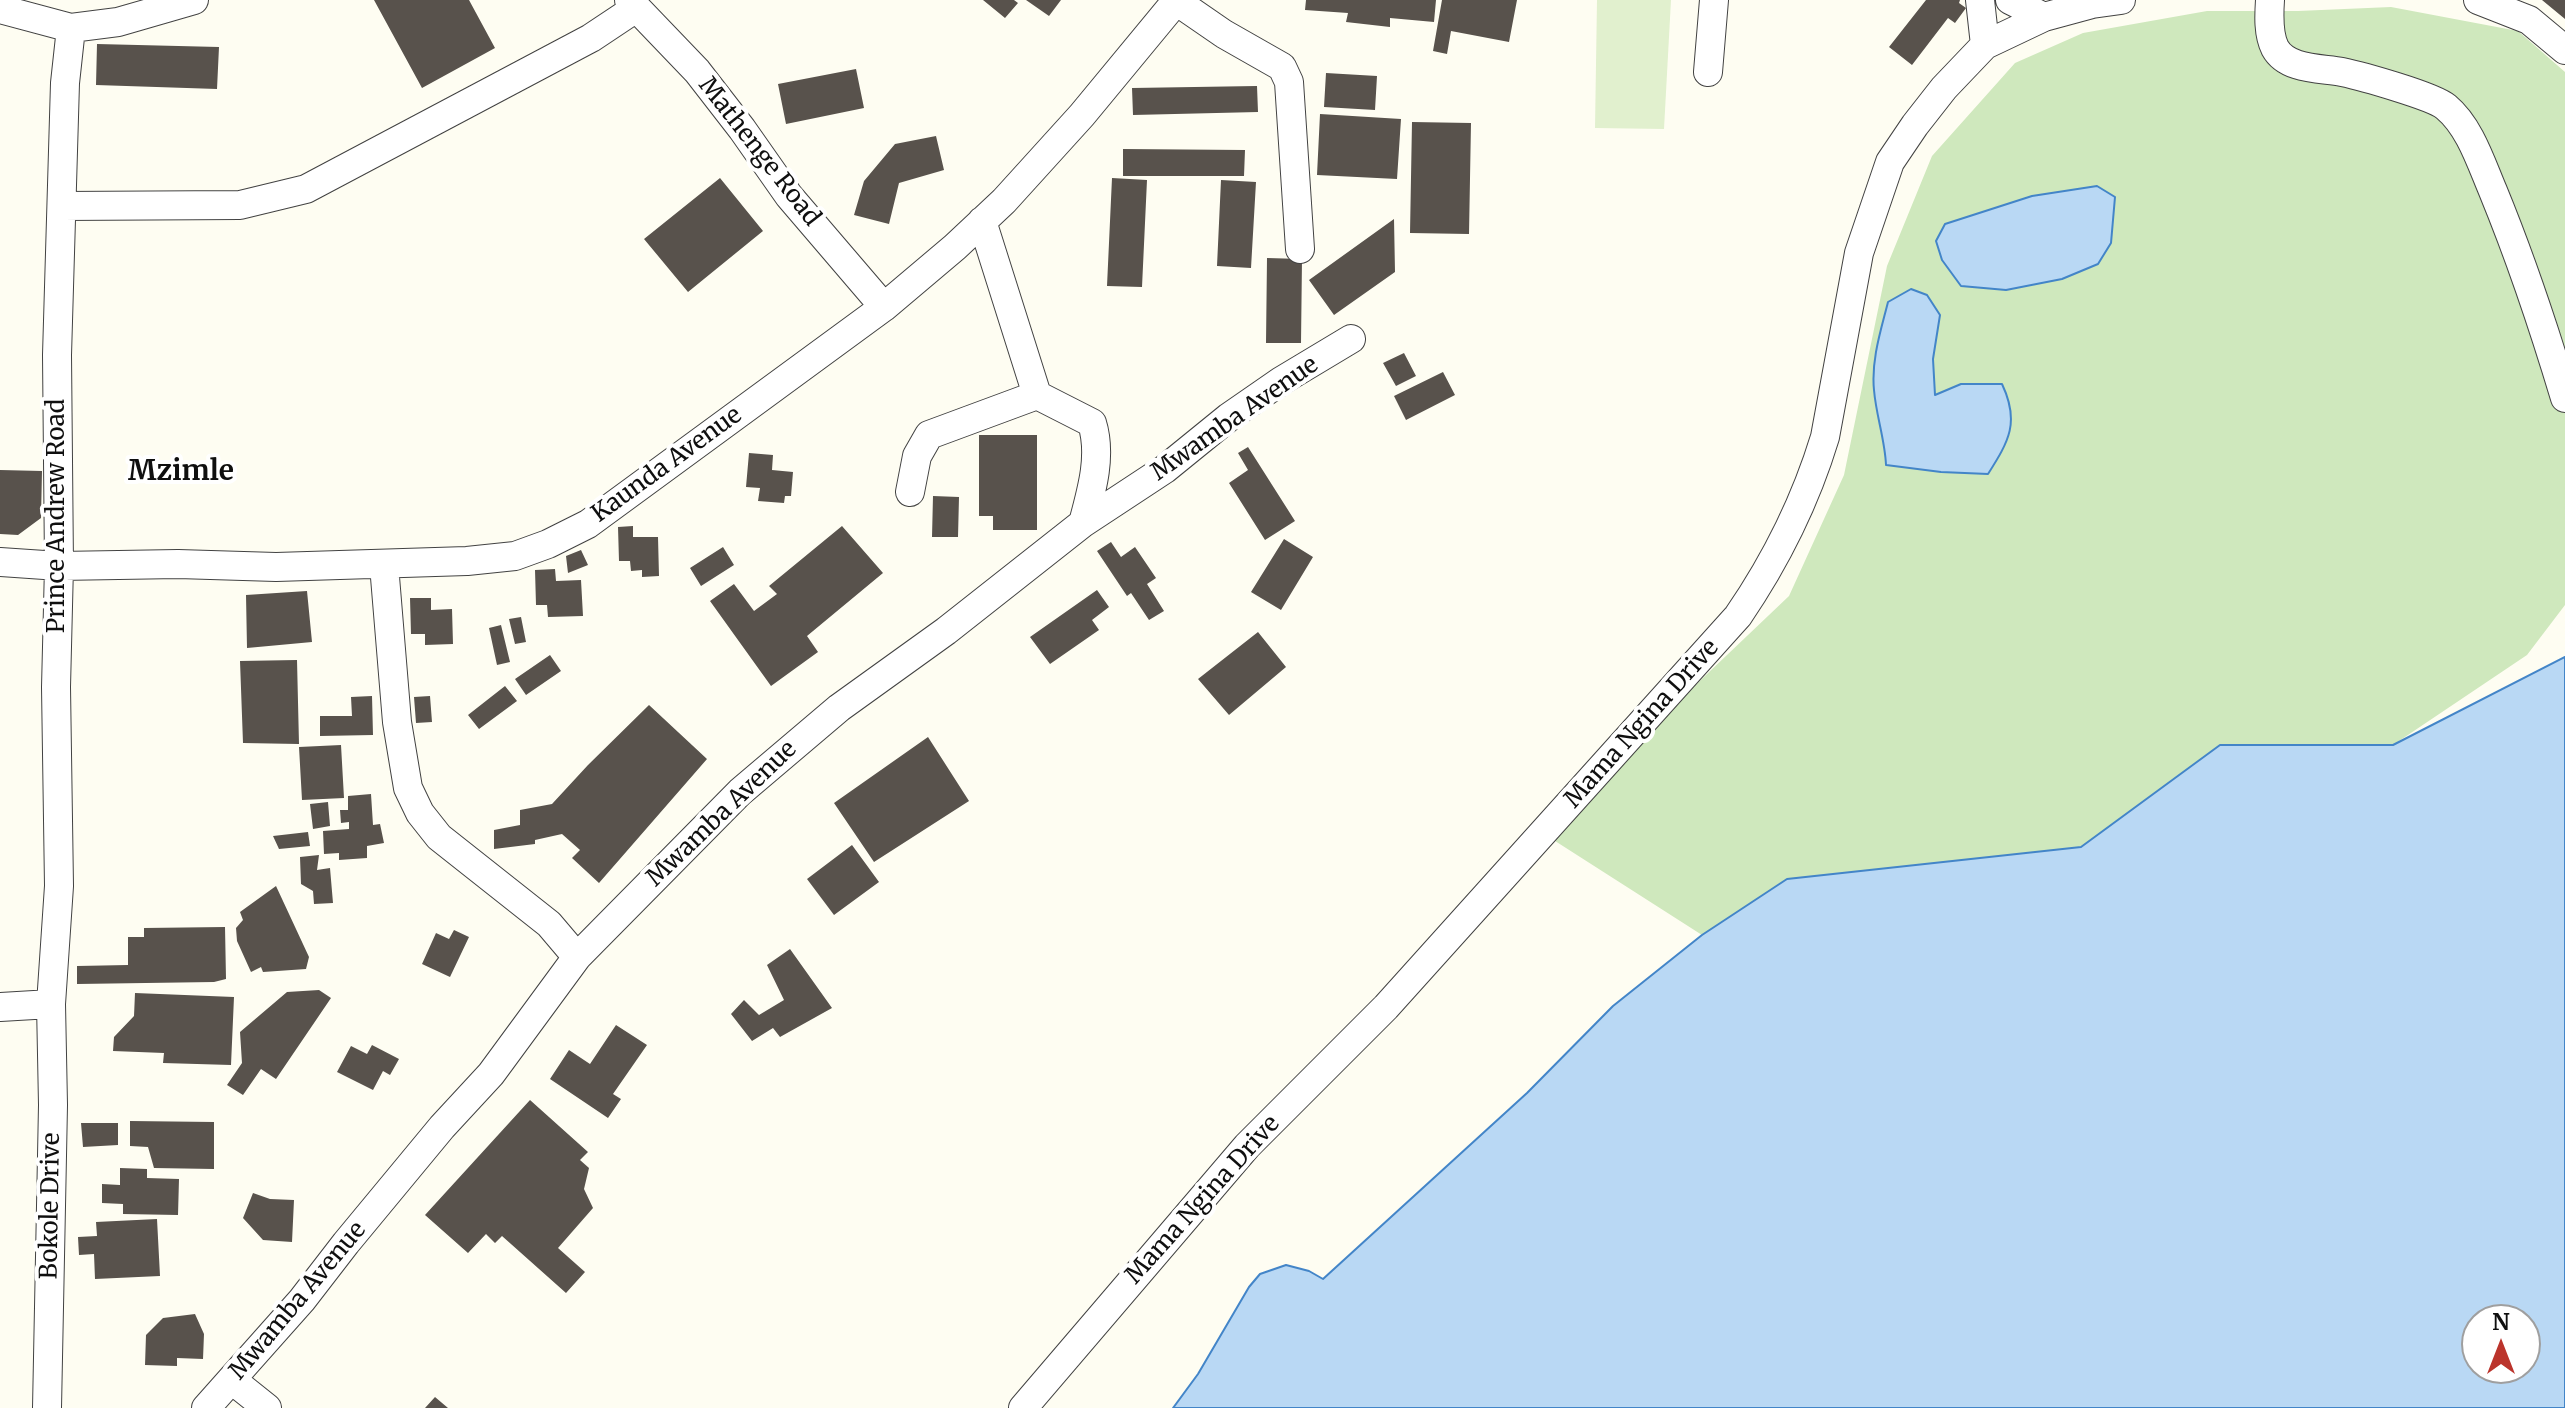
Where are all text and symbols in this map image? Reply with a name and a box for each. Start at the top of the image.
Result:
street label: Mathenge Road [692,72,826,232]
street label: Mwamba Avenue [1146,351,1324,487]
street label: Prince Andrew Road [43,399,71,633]
street label: Kaunda Avenue [586,401,748,529]
district label: Mzimle [128,455,234,489]
street label: Mama Ngina Drive [1559,634,1725,814]
street label: Mwamba Avenue [641,735,803,893]
street label: Mama Ngina Drive [1120,1110,1286,1290]
street label: Bokole Drive [35,1132,67,1280]
street label: Mwamba Avenue [224,1216,372,1386]
north arrow [2461,1304,2541,1384]
text: N [2492,1308,2510,1336]

